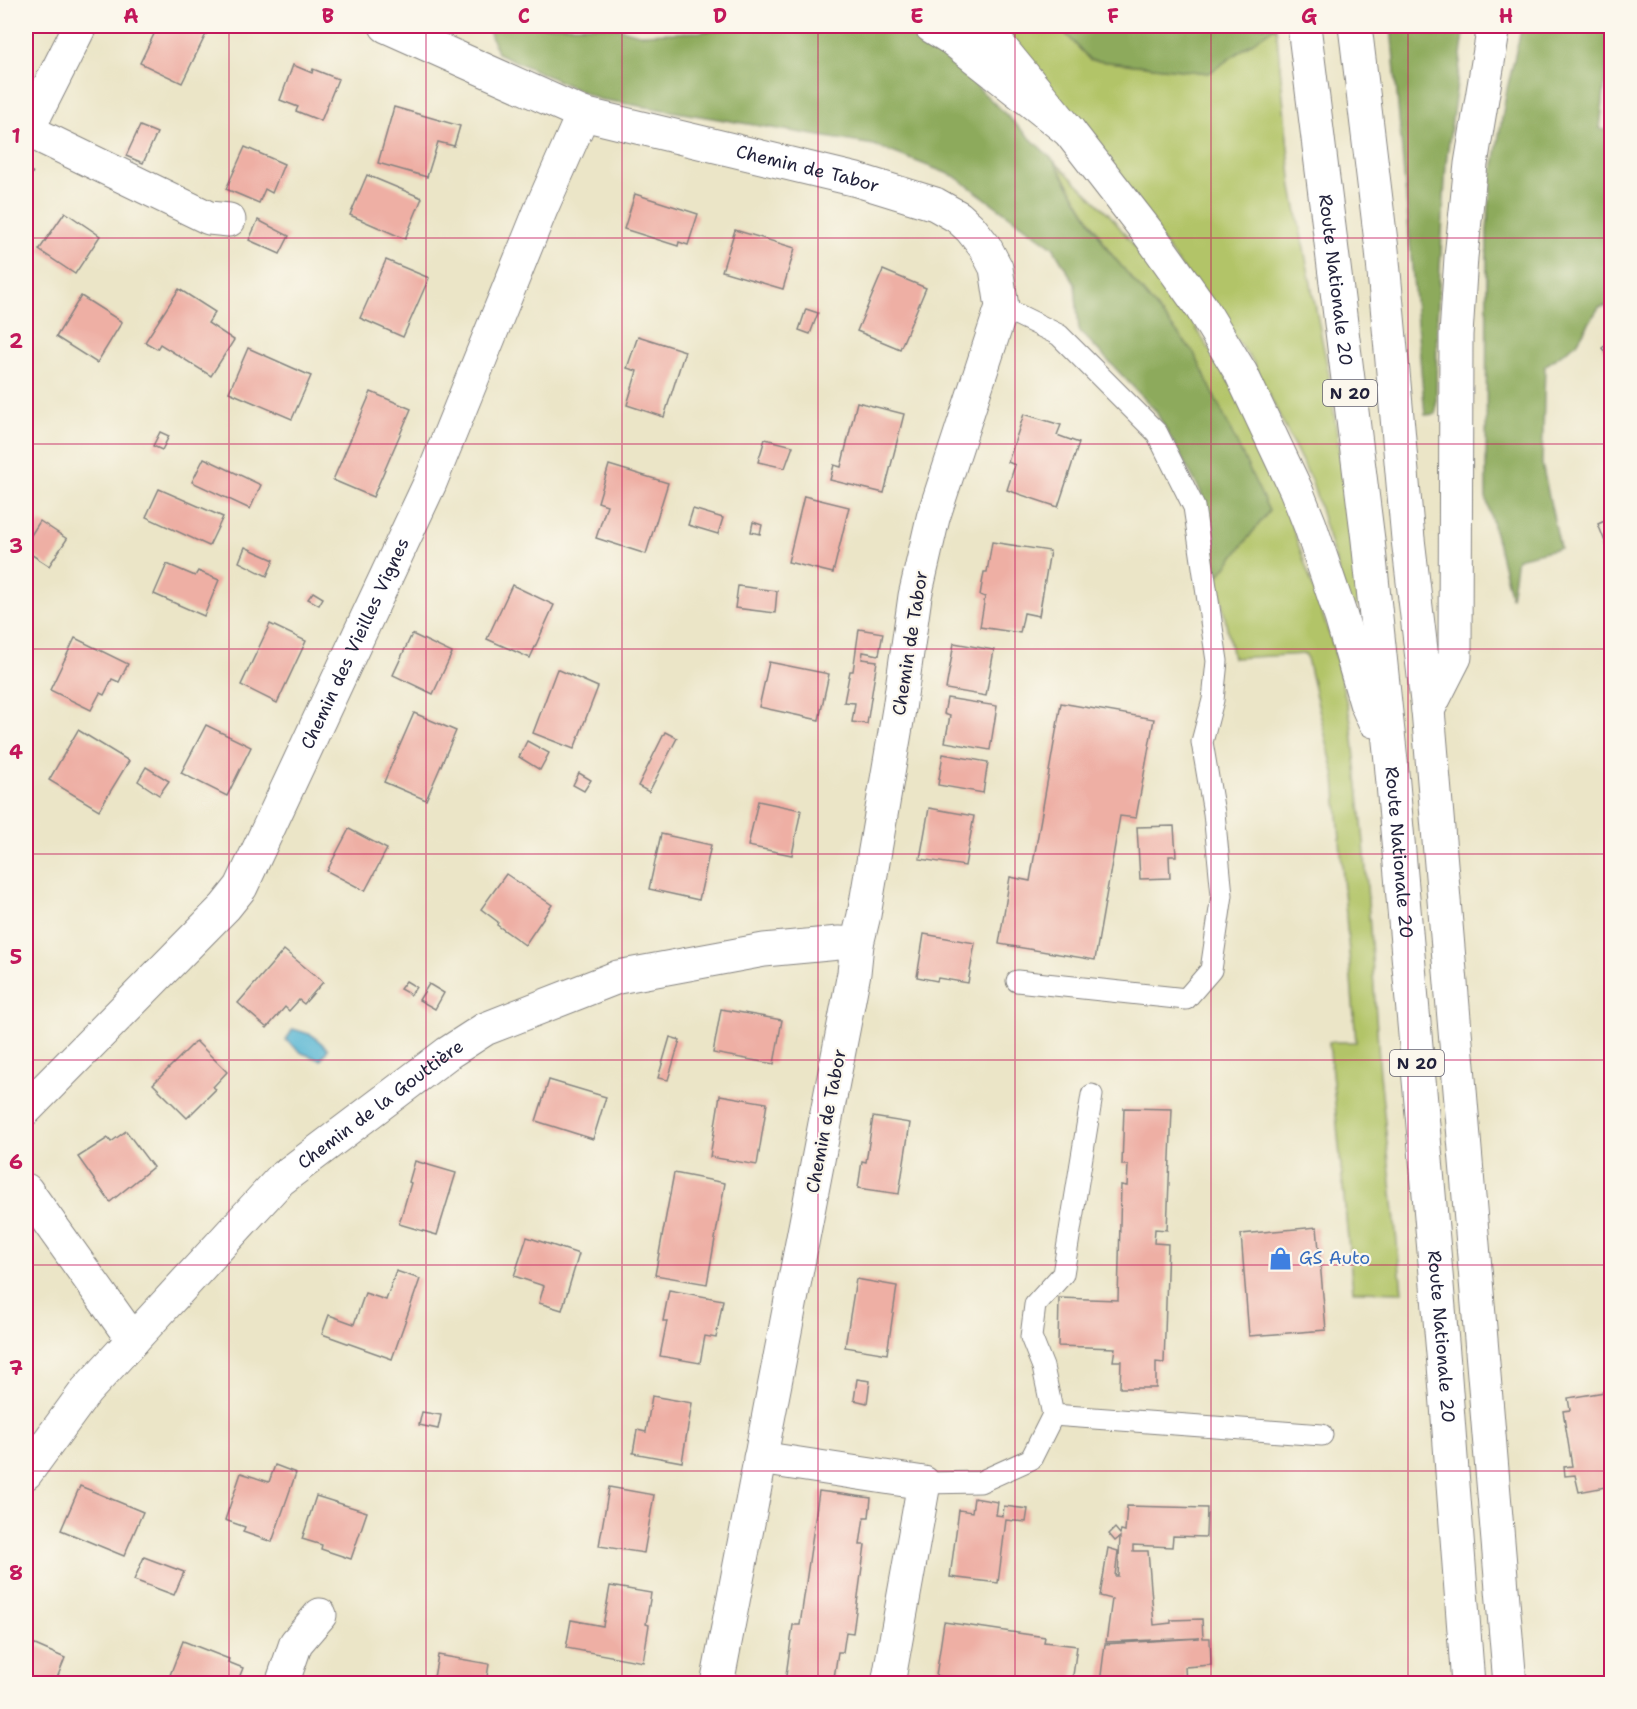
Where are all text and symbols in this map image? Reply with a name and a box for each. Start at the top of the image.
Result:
text: A [123,3,139,29]
text: B [322,3,334,29]
text: C [518,3,530,29]
text: D [713,3,727,29]
text: E [910,3,924,29]
text: F [1107,3,1119,29]
text: G [1301,3,1317,29]
text: H [1499,3,1513,29]
text: 1 [11,123,21,149]
street label: Chemin de Tabor [734,139,882,198]
street label: Route Nationale 20 [1313,193,1358,367]
text: 2 [9,328,23,354]
road number: N 20 [1323,380,1377,406]
text: 3 [9,533,23,559]
street label: Chemin des Vieilles Vignes [295,534,415,753]
street label: Chemin de Tabor [887,569,933,717]
text: 4 [9,739,23,765]
street label: Route Nationale 20 [1380,765,1419,940]
text: 5 [10,944,22,970]
street label: Chemin de la Gouttière [293,1034,468,1175]
street label: Chemin de Tabor [800,1047,852,1195]
road number: N 20 [1390,1050,1444,1076]
text: 6 [9,1149,23,1175]
shop icon: GS Auto [1268,1245,1294,1271]
place label: GS Auto [1299,1246,1370,1270]
street label: Route Nationale 20 [1422,1249,1460,1424]
text: 7 [9,1355,23,1381]
text: 8 [9,1560,23,1586]

